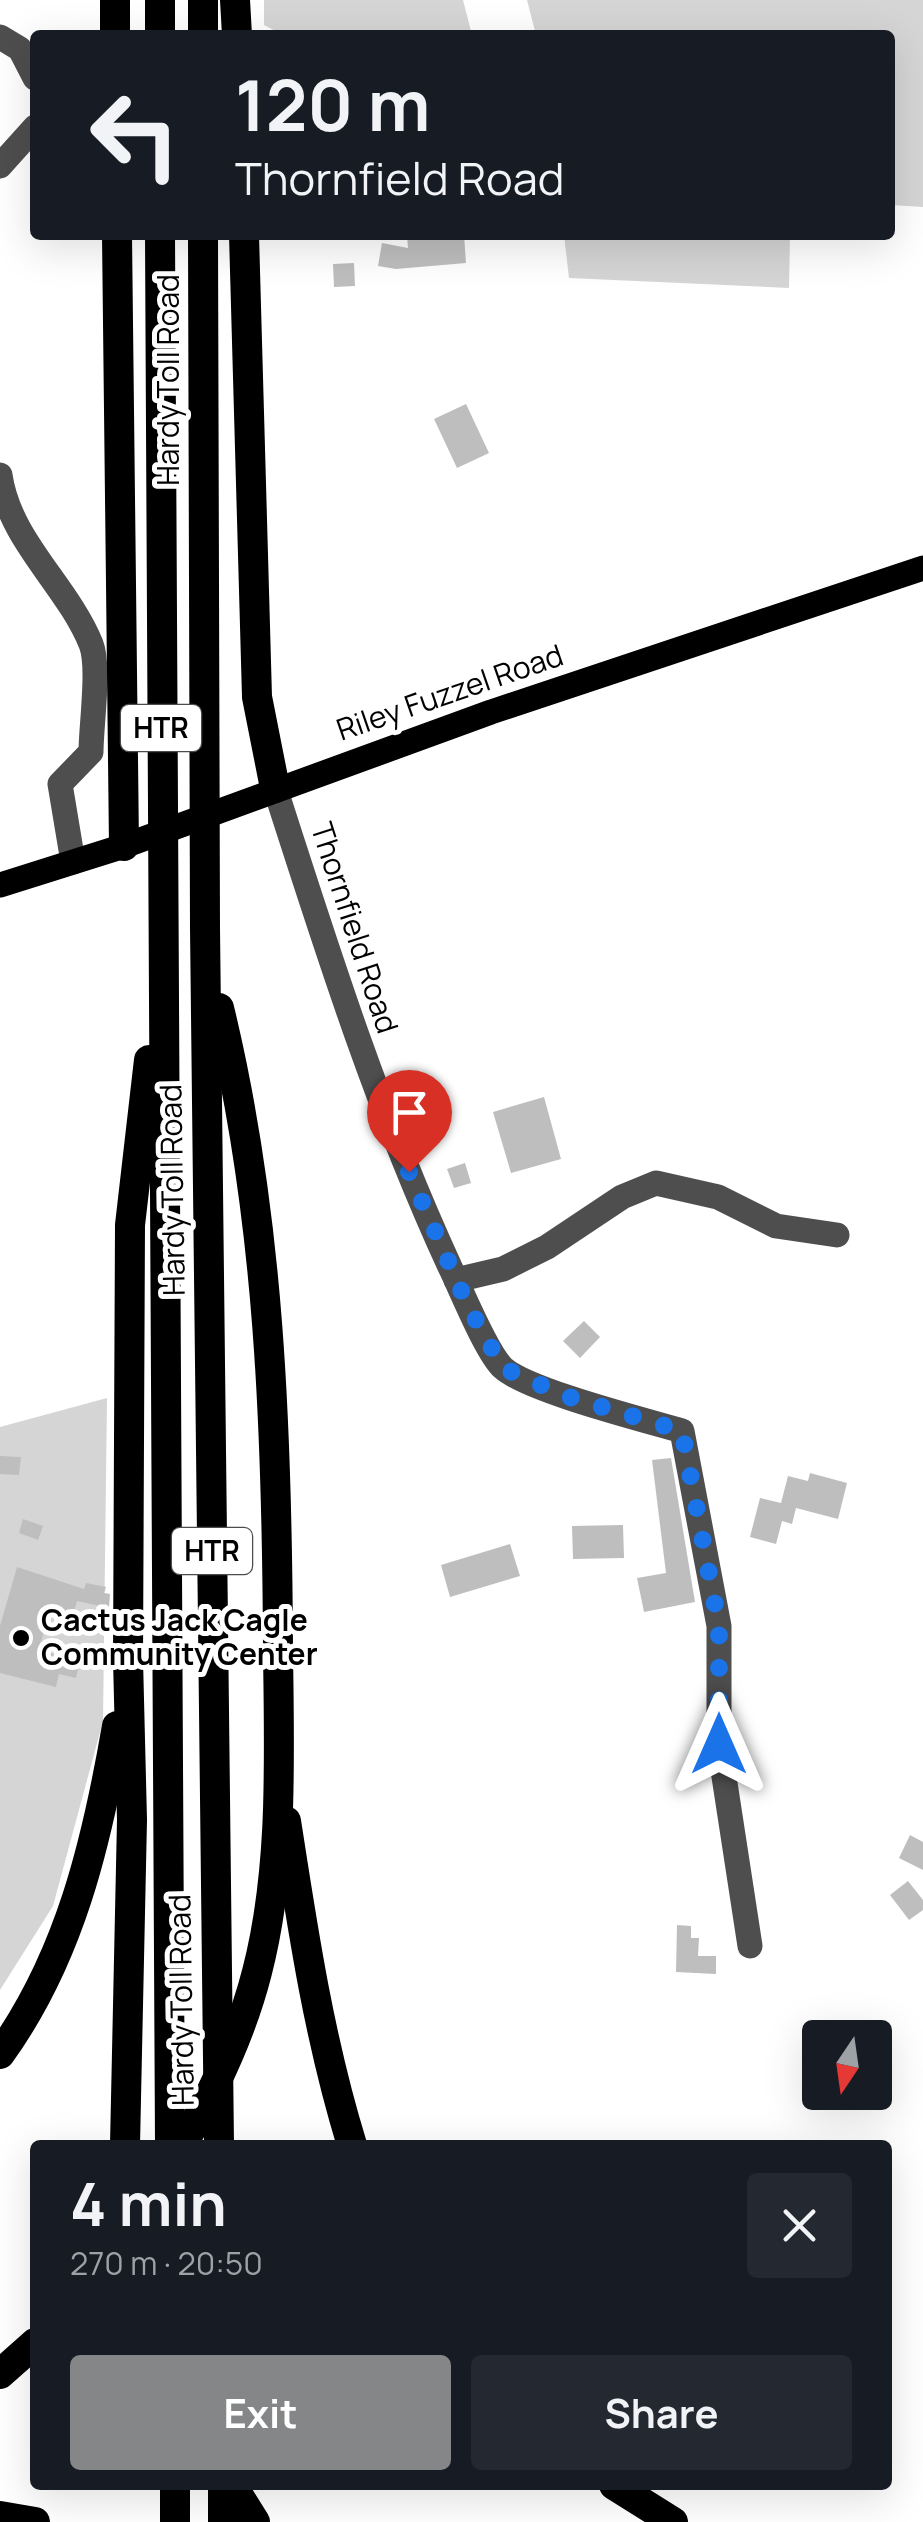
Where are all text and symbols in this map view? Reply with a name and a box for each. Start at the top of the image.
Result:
text: 120 m [235,56,430,152]
icon: left [70,70,200,200]
text: Thornfield Road [235,147,564,209]
street label: Hardy Toll Road [147,274,188,486]
street label: Riley Fuzzel Road [331,634,568,750]
road number: HTR [121,705,201,751]
street label: Thornfield Road [302,817,409,1038]
pin [367,1070,452,1173]
street label: Hardy Toll Road [149,1084,194,1296]
icon: arrive [382,1085,437,1140]
road number: HTR [172,1528,252,1574]
place label: Cactus Jack Cagle Community Center [41,1599,318,1674]
marker: Cactus Jack Cagle Community Center [10,1627,32,1649]
position arrow [667,1692,771,1796]
street label: Hardy Toll Road [158,1894,203,2106]
north arrow [802,2020,892,2110]
map controls [802,2020,892,2110]
text: 4 min [70,2162,227,2244]
button: close [747,2173,852,2278]
text: 270 m · 20:50 [70,2241,263,2285]
button: Exit [70,2355,451,2470]
button: Share [471,2355,852,2470]

